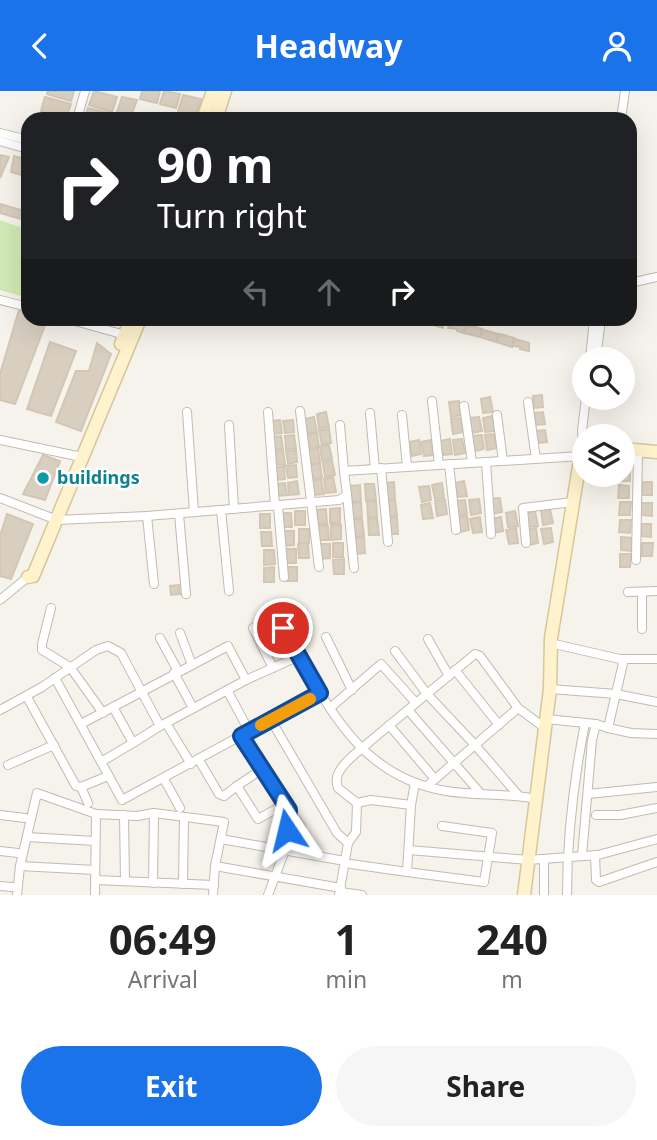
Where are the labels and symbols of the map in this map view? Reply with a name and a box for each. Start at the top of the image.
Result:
place label: buildings [57,465,140,489]
marker: buildings [35,470,51,486]
pin [253,598,313,658]
position arrow [250,793,324,867]

